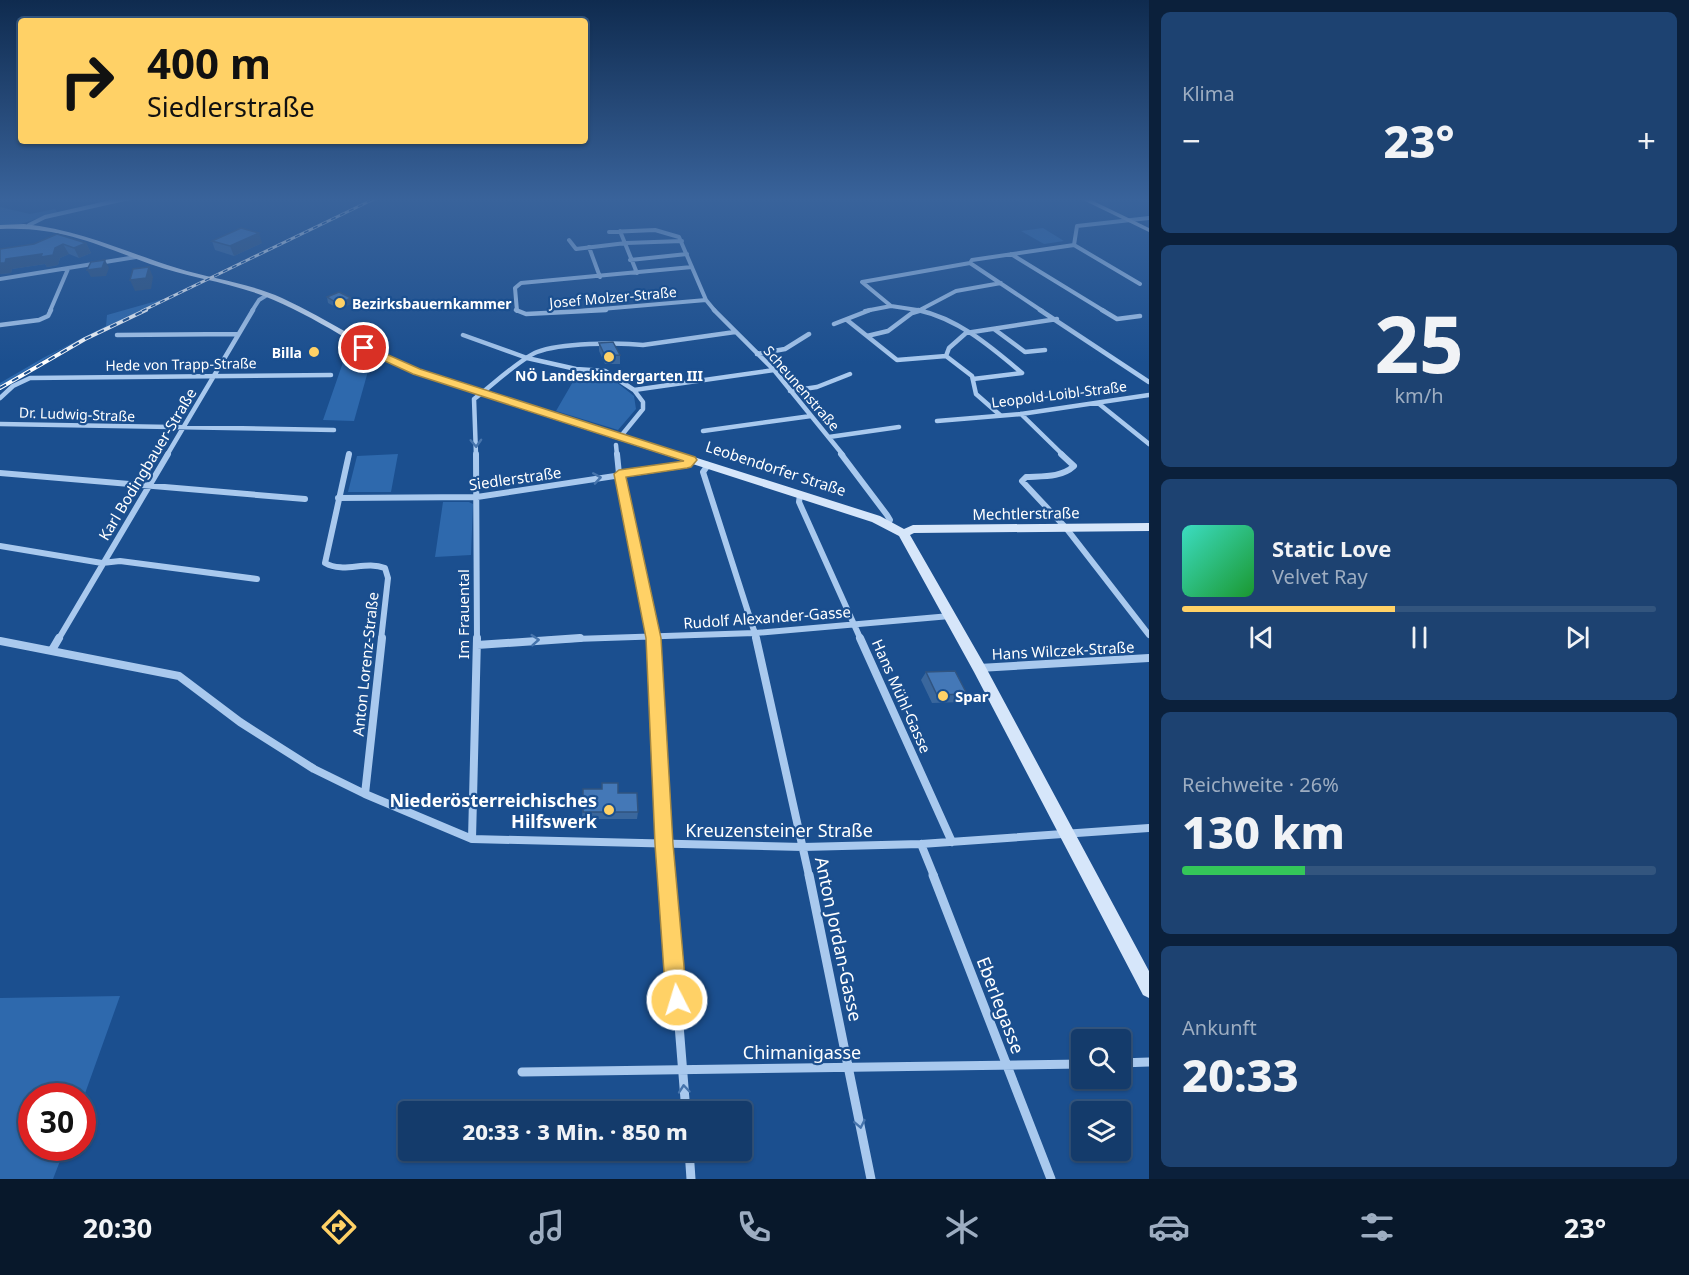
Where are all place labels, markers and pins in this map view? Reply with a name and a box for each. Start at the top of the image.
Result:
place label: Bezirksbauernkammer [352,294,512,313]
marker: Bezirksbauernkammer [333,296,347,310]
pin [338,322,389,373]
place label: Billa [272,343,302,362]
marker: Billa [307,345,321,359]
marker: NÖ Landeskindergarten III [602,350,616,364]
place label: NÖ Landeskindergarten III [515,366,703,385]
place label: Spar [955,686,989,706]
marker: Spar [936,689,950,703]
place label: Niederösterreichisches Hilfswerk [390,788,598,833]
marker: Niederösterreichisches Hilfswerk [602,803,616,817]

